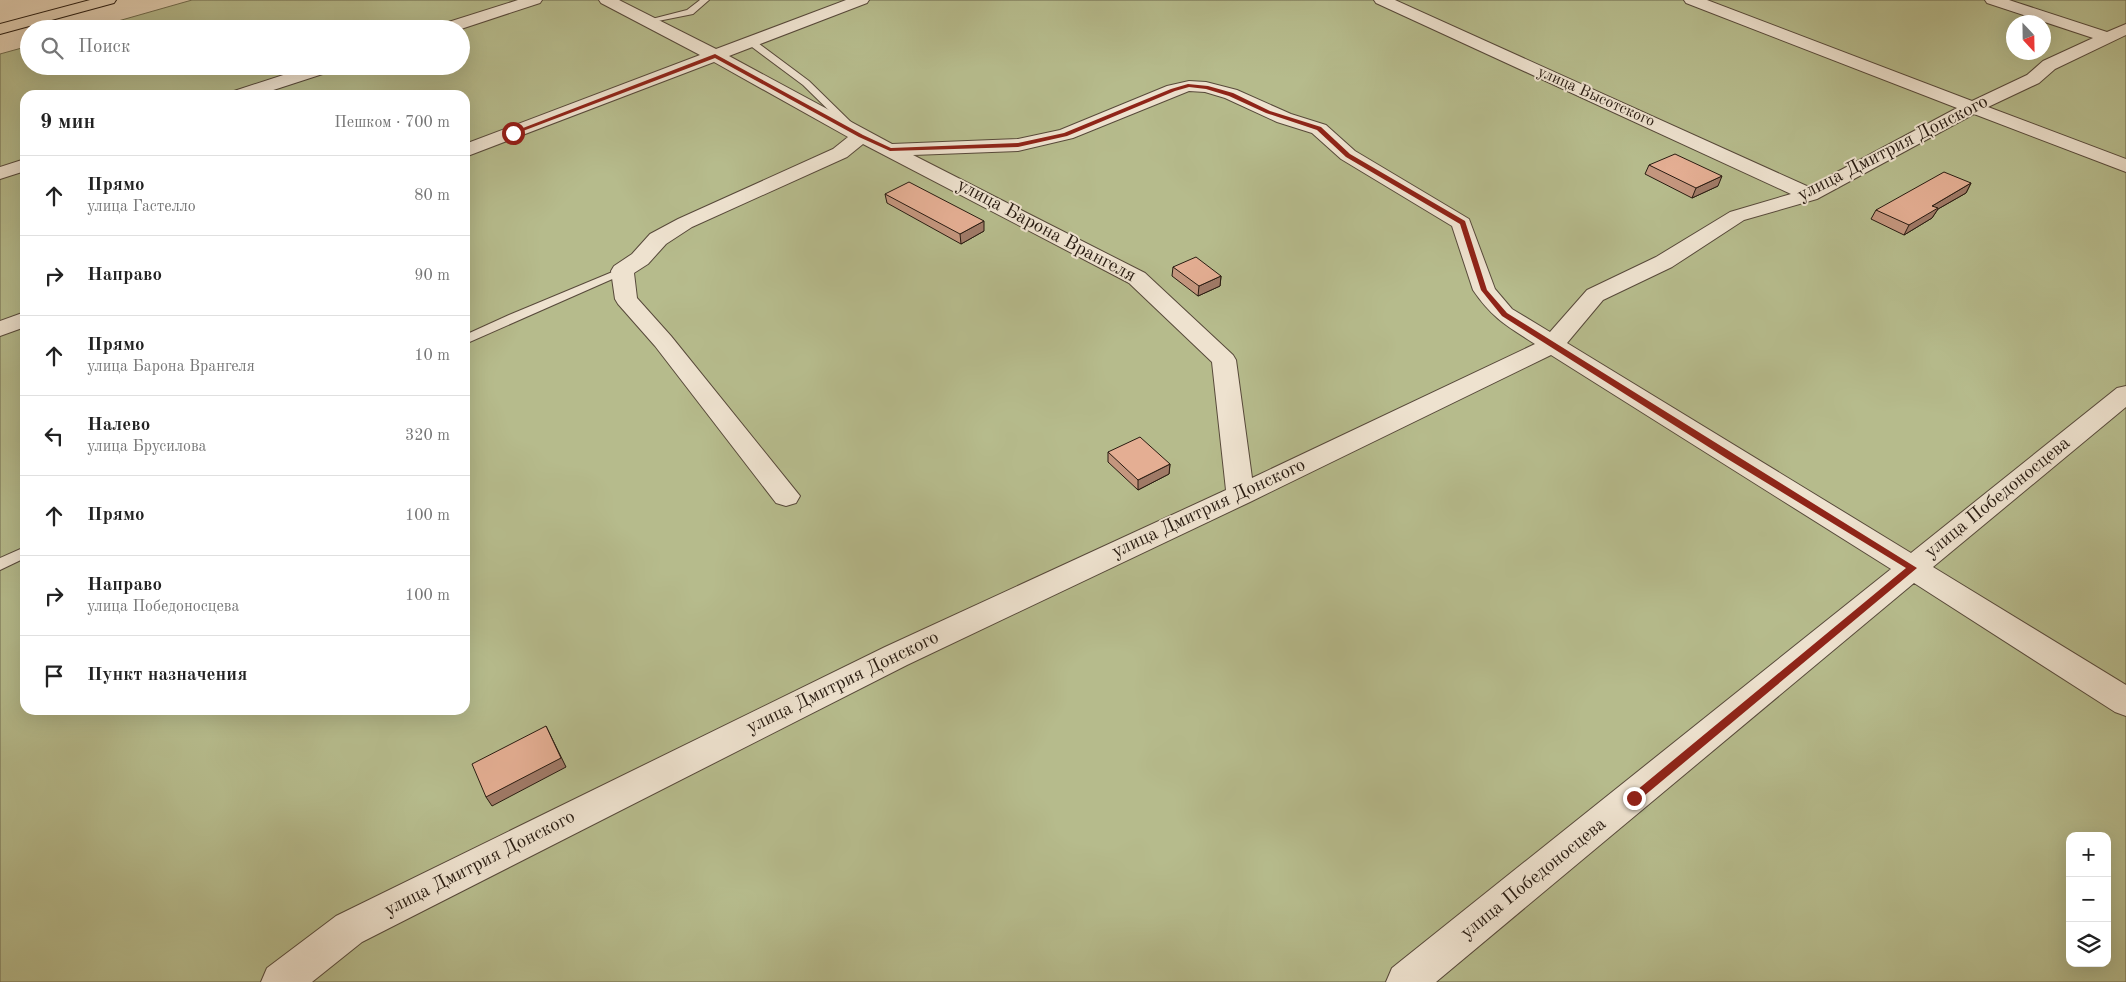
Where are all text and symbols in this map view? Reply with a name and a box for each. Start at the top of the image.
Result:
north arrow [2006,15,2051,60]
search box [20,20,470,75]
icon: search [38,34,66,62]
text: Поиск [78,38,130,57]
street label: улица Высотского [1535,64,1657,130]
street label: улица Дмитрия Донского [1795,93,1991,205]
text: 9 мин [40,112,95,133]
text: Пешком · 700 m [334,115,450,131]
route start [502,122,525,145]
text: Прямо [87,176,145,195]
street label: улица Барона Врангеля [954,176,1139,286]
icon: ahead [40,182,68,210]
text: 80 m [414,188,450,204]
text: улица Гастелло [87,199,196,215]
icon: right [40,262,68,290]
text: Направо [87,266,162,285]
text: 90 m [414,268,450,284]
text: Прямо [87,336,145,355]
icon: ahead [40,342,68,370]
text: 10 m [414,348,450,364]
text: улица Барона Врангеля [87,359,255,375]
text: Налево [87,416,150,435]
icon: left [40,422,68,450]
text: 320 m [405,428,450,444]
street label: улица Победоносцева [1922,433,2075,562]
text: улица Брусилова [87,439,207,455]
street label: улица Дмитрия Донского [1109,456,1309,562]
icon: ahead [40,502,68,530]
text: Прямо [87,506,145,525]
text: 100 m [405,508,450,524]
text: Направо [87,576,162,595]
icon: right [40,582,68,610]
text: 100 m [405,588,450,604]
text: улица Победоносцева [87,599,239,615]
street label: улица Дмитрия Донского [744,628,942,738]
icon: arrive [40,662,68,690]
text: Пункт назначения [87,666,247,685]
route end [1623,787,1646,810]
street label: улица Дмитрия Донского [382,808,578,920]
street label: улица Победоносцева [1458,814,1611,943]
map controls [2066,832,2111,967]
button: + [2066,832,2111,877]
button: − [2066,877,2111,922]
button: layers [2066,922,2111,967]

